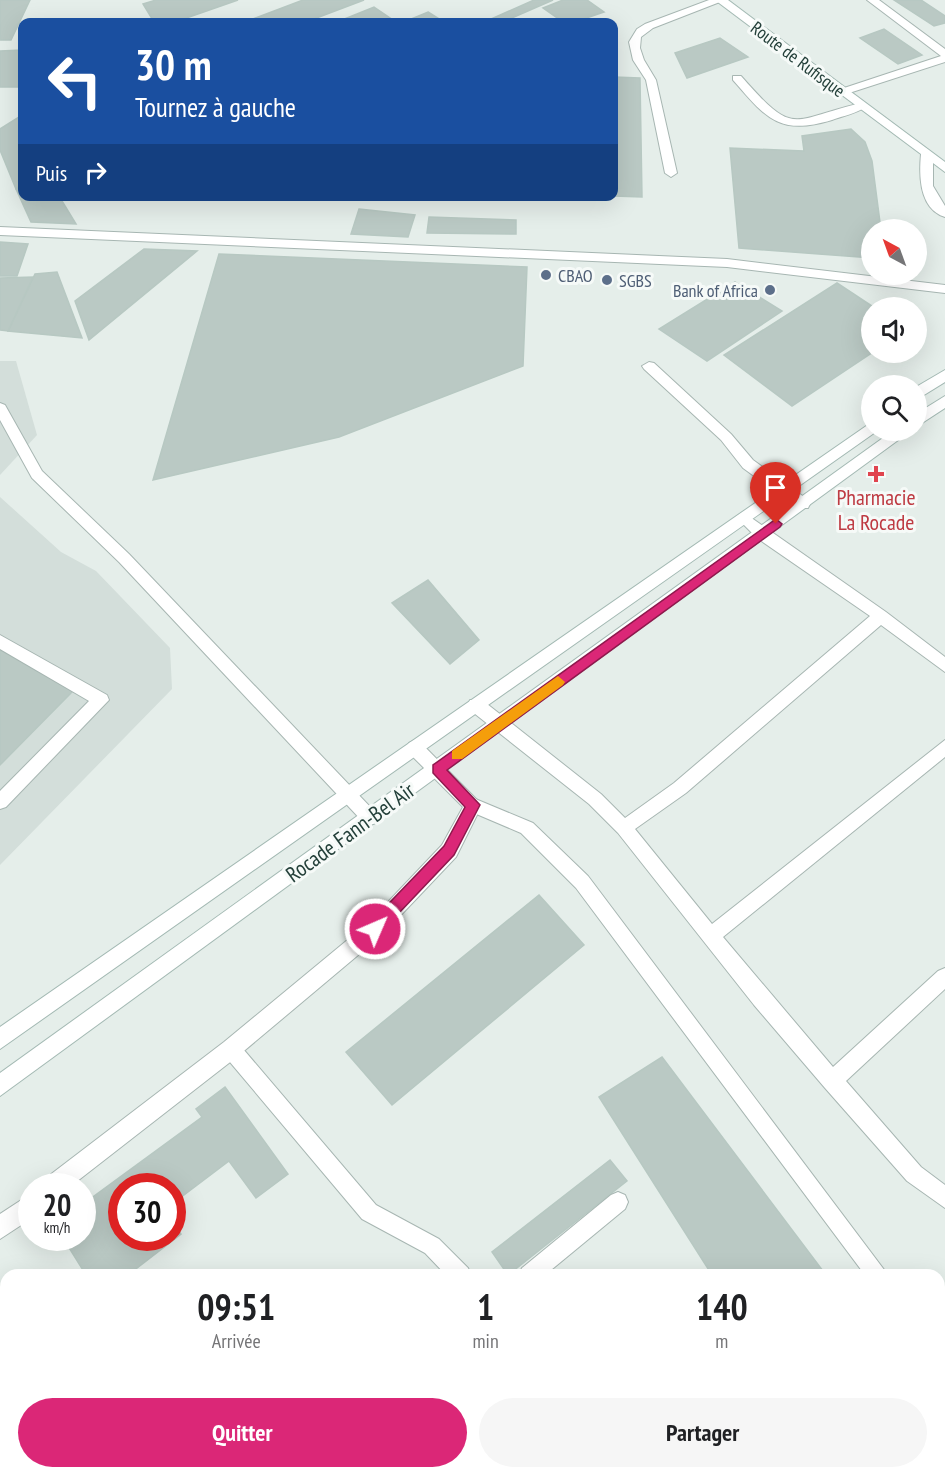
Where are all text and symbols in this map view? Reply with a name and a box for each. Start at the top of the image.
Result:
street label: Route de Rufisque [746,16,850,102]
text: 30 m [135,37,212,92]
icon: left [36,42,114,120]
text: Tournez à gauche [135,90,296,124]
icon: right [79,156,112,189]
text: Puis [36,159,67,187]
north arrow [861,219,927,285]
map controls [861,219,927,441]
place label: CBAO [558,264,593,287]
marker: CBAO [539,268,553,282]
place label: SGBS [619,269,652,292]
marker: SGBS [600,273,614,287]
place label: Bank of Africa [673,279,758,302]
marker: Bank of Africa [763,283,777,297]
button: sound [861,297,927,363]
button: search [861,375,927,441]
pin [750,462,801,524]
marker: Pharmacie La Rocade [869,467,883,481]
icon: arrive [759,471,792,504]
place label: Pharmacie La Rocade [836,483,916,536]
street label: Rocade Fann-Bel Air [280,776,420,888]
position arrow [343,897,407,961]
speed limit sign: 30 [108,1173,186,1251]
text: 20 [43,1185,71,1224]
text: km/h [44,1218,70,1237]
text: 09:51 [197,1283,275,1330]
text: 1 [477,1283,494,1330]
text: 140 [696,1283,748,1330]
text: Arrivée [212,1328,261,1354]
text: min [473,1328,499,1354]
text: m [715,1328,728,1354]
button: Quitter [18,1398,467,1467]
button: Partager [479,1398,927,1467]

